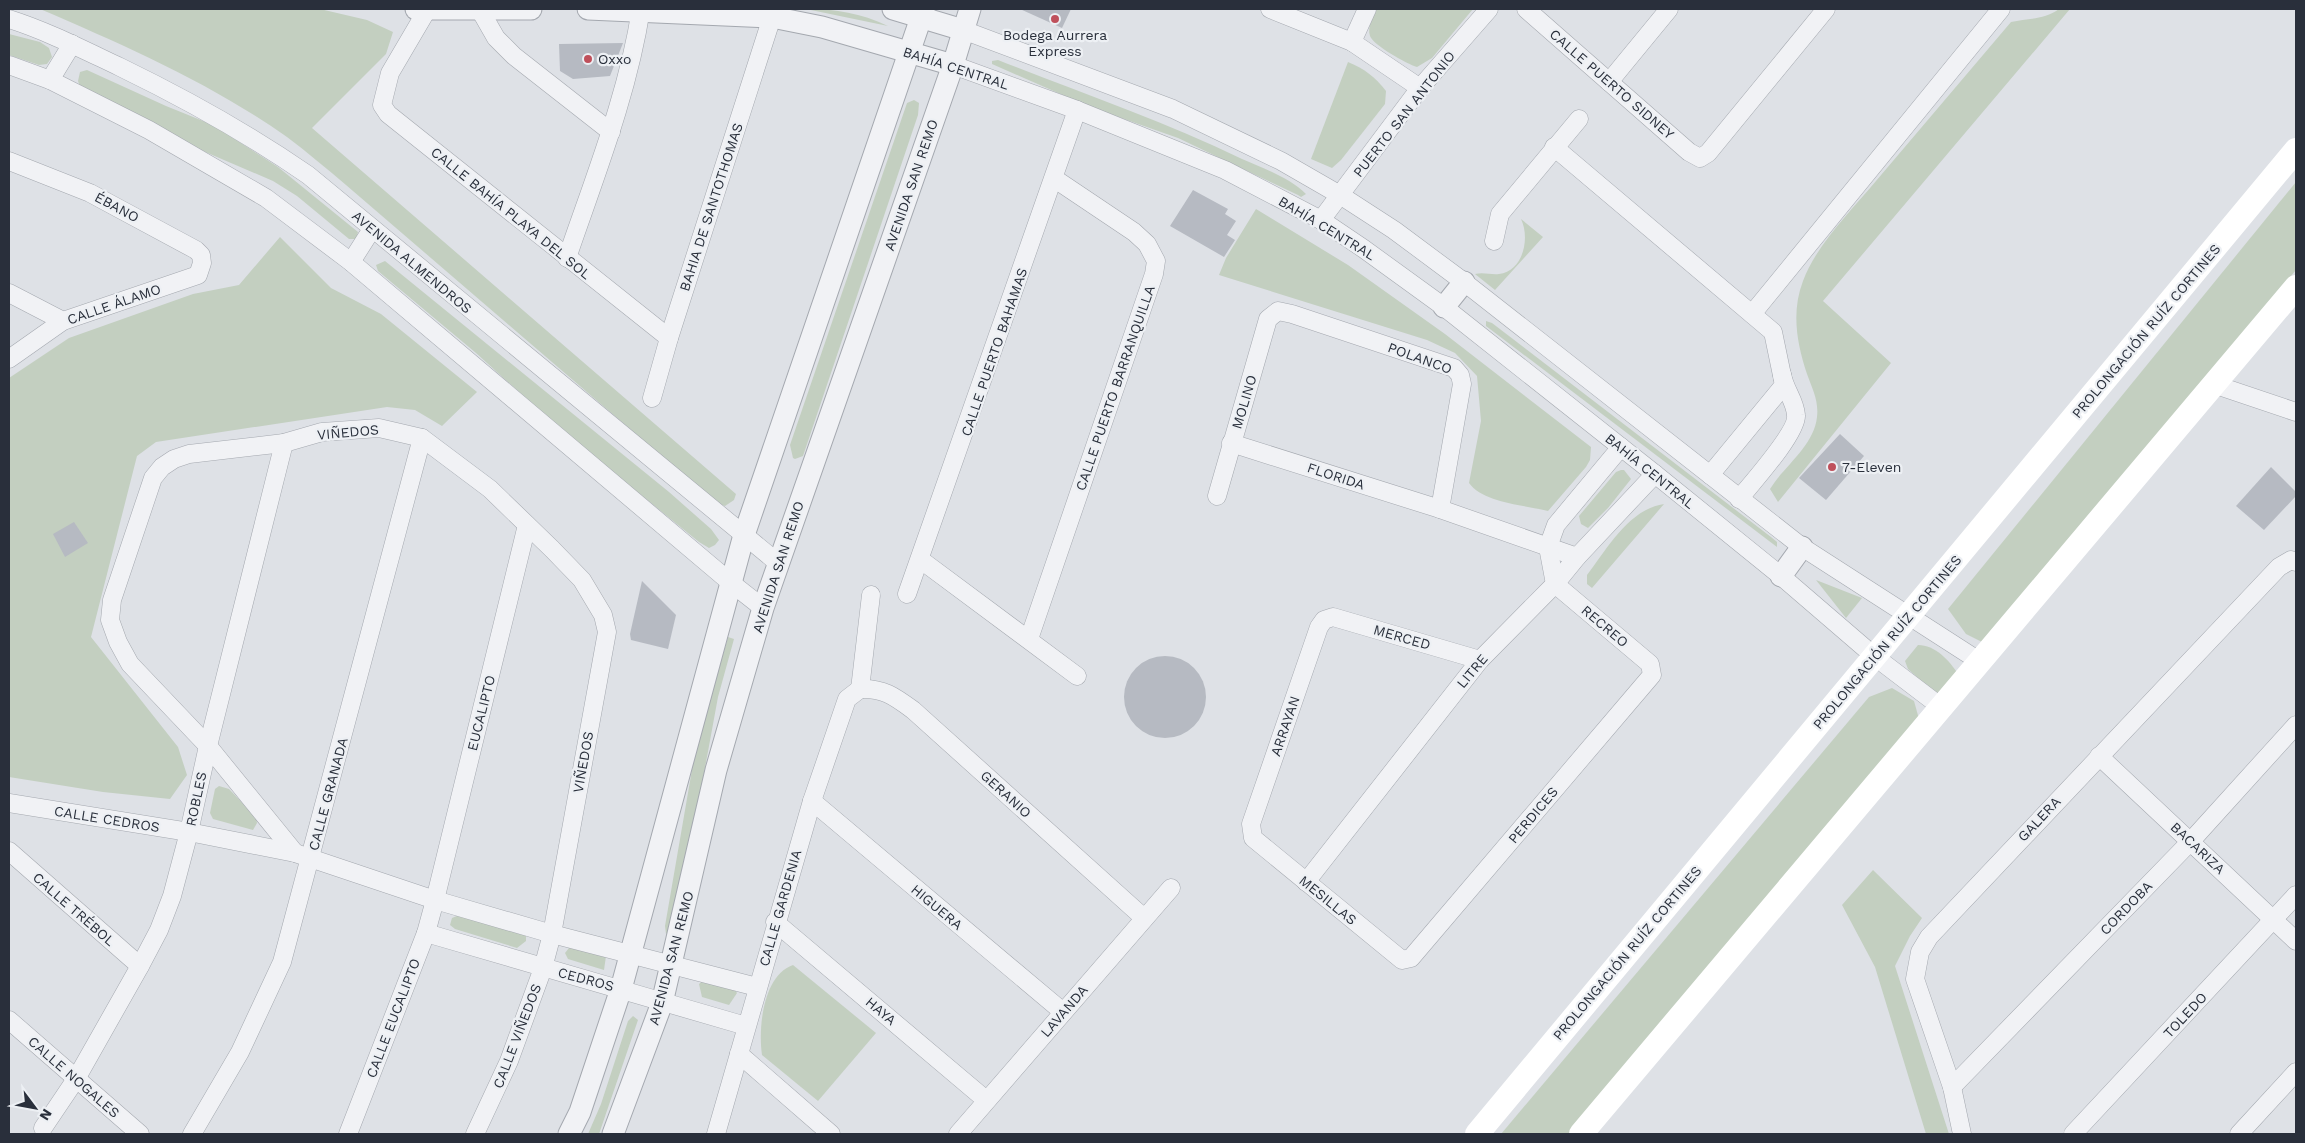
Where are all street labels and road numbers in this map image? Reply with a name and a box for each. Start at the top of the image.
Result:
street label: CALLE PUERTO SIDNEY [1547,26,1677,142]
street label: BAHÍA CENTRAL [901,43,1011,93]
street label: PUERTO SAN ANTONIO [1350,48,1458,180]
street label: AVENIDA SAN REMO [881,117,941,253]
street label: BAHIA DE SANTOTHOMAS [676,121,746,293]
street label: CALLE BAHÍA PLAYA DEL SOL [428,144,594,282]
street label: ÉBANO [92,189,142,225]
street label: BAHÍA CENTRAL [1276,193,1378,263]
street label: AVENIDA ALMENDROS [349,207,475,317]
street label: PROLONGACIÓN RUÍZ CORTINES [2068,241,2224,421]
street label: CALLE PUERTO BAHAMAS [958,266,1030,438]
street label: CALLE ÁLAMO [65,280,163,328]
street label: CALLE PUERTO BARRANQUILLA [1072,283,1158,493]
street label: POLANCO [1386,339,1454,377]
street label: MOLINO [1228,373,1260,431]
street label: VIÑEDOS [316,421,380,443]
street label: BAHÍA CENTRAL [1602,430,1698,512]
street label: FLORIDA [1305,459,1367,493]
street label: AVENIDA SAN REMO [749,499,807,635]
street label: PROLONGACIÓN RUÍZ CORTINES [1809,552,1965,732]
street label: RECREO [1578,602,1632,650]
street label: MERCED [1372,621,1432,653]
street label: LITRE [1453,651,1491,691]
street label: EUCALIPTO [464,674,498,752]
street label: ARRAYAN [1267,694,1303,758]
street label: VIÑEDOS [570,730,596,794]
street label: CALLE GRANADA [305,736,351,852]
street label: GERANIO [977,767,1035,821]
street label: ROBLES [182,770,210,828]
street label: PERDICES [1505,784,1561,846]
street label: GALERA [2014,793,2064,845]
street label: CALLE CEDROS [53,803,161,835]
street label: BACARIZA [2168,819,2228,877]
street label: CALLE GARDENIA [756,848,804,968]
street label: PROLONGACIÓN RUÍZ CORTINES [1549,863,1705,1043]
street label: CALLE TRÉBOL [30,869,118,949]
street label: MESILLAS [1296,872,1360,928]
street label: CORDOBA [2097,878,2155,938]
street label: HIGUERA [908,881,966,933]
street label: AVENIDA SAN REMO [645,889,697,1027]
street label: CALLE EUCALIPTO [363,956,423,1080]
street label: CEDROS [556,964,616,994]
street label: CALLE VIÑEDOS [490,981,544,1091]
street label: LAVANDA [1037,982,1091,1040]
street label: TOLEDO [2160,989,2210,1041]
street label: HAYA [862,994,900,1028]
street label: CALLE NOGALES [25,1033,123,1121]

